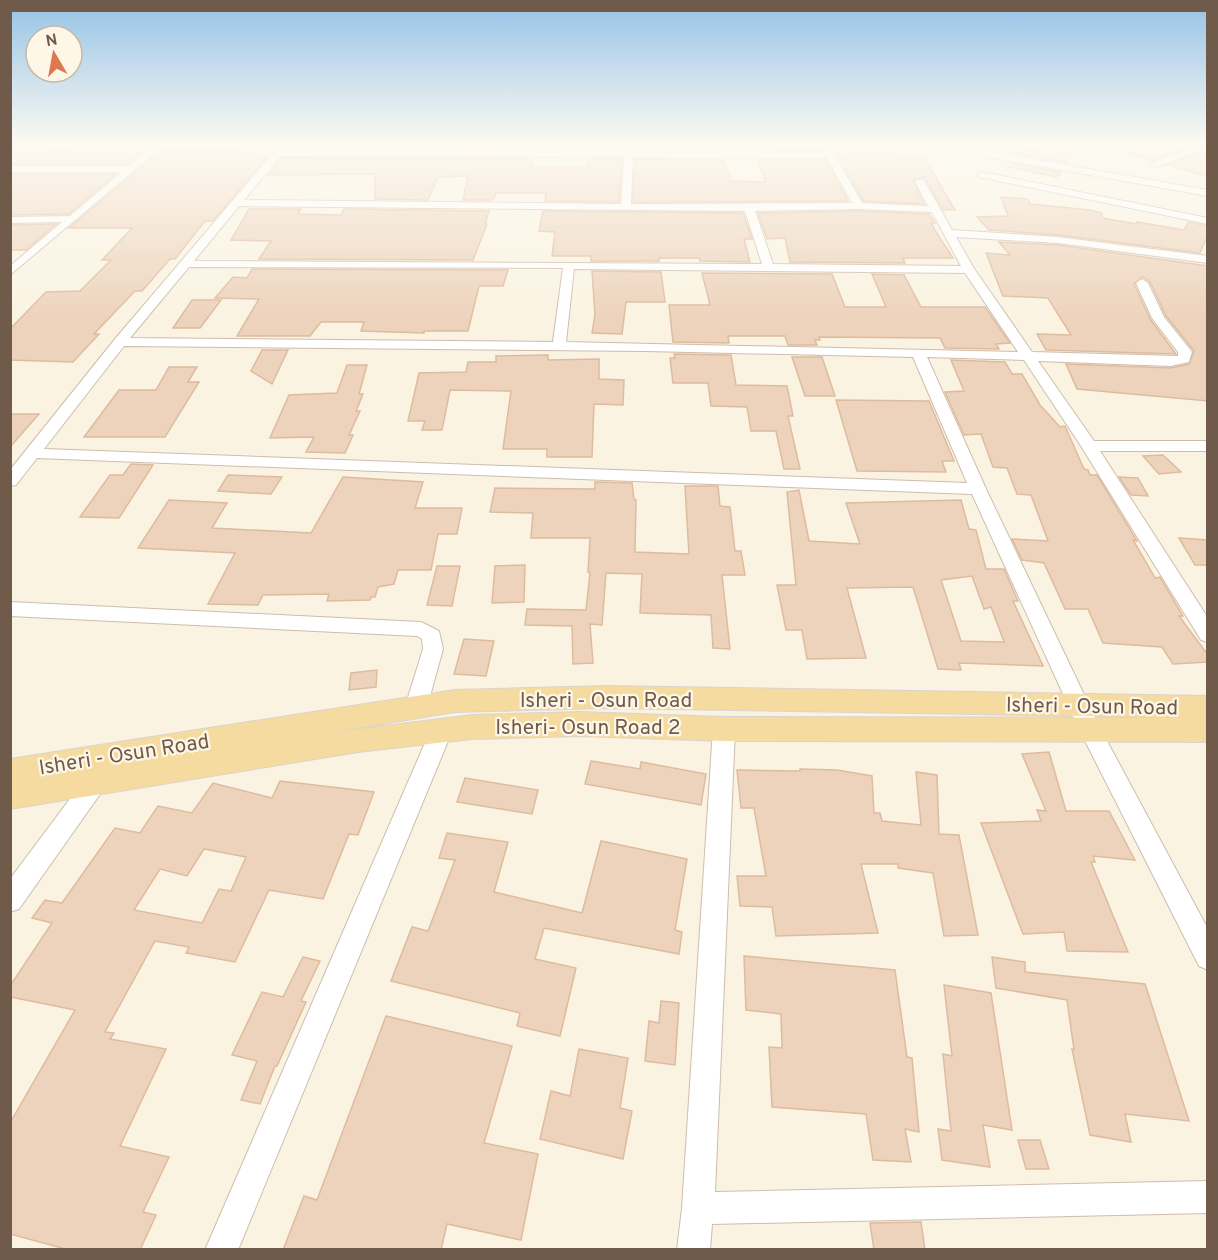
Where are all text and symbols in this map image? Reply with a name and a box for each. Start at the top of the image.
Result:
north arrow [24,24,84,84]
text: N [44,30,59,52]
street label: Isheri - Osun Road [520,688,692,715]
street label: Isheri - Osun Road [1006,692,1178,723]
street label: Isheri- Osun Road 2 [495,715,681,742]
street label: Isheri - Osun Road [37,729,212,782]

